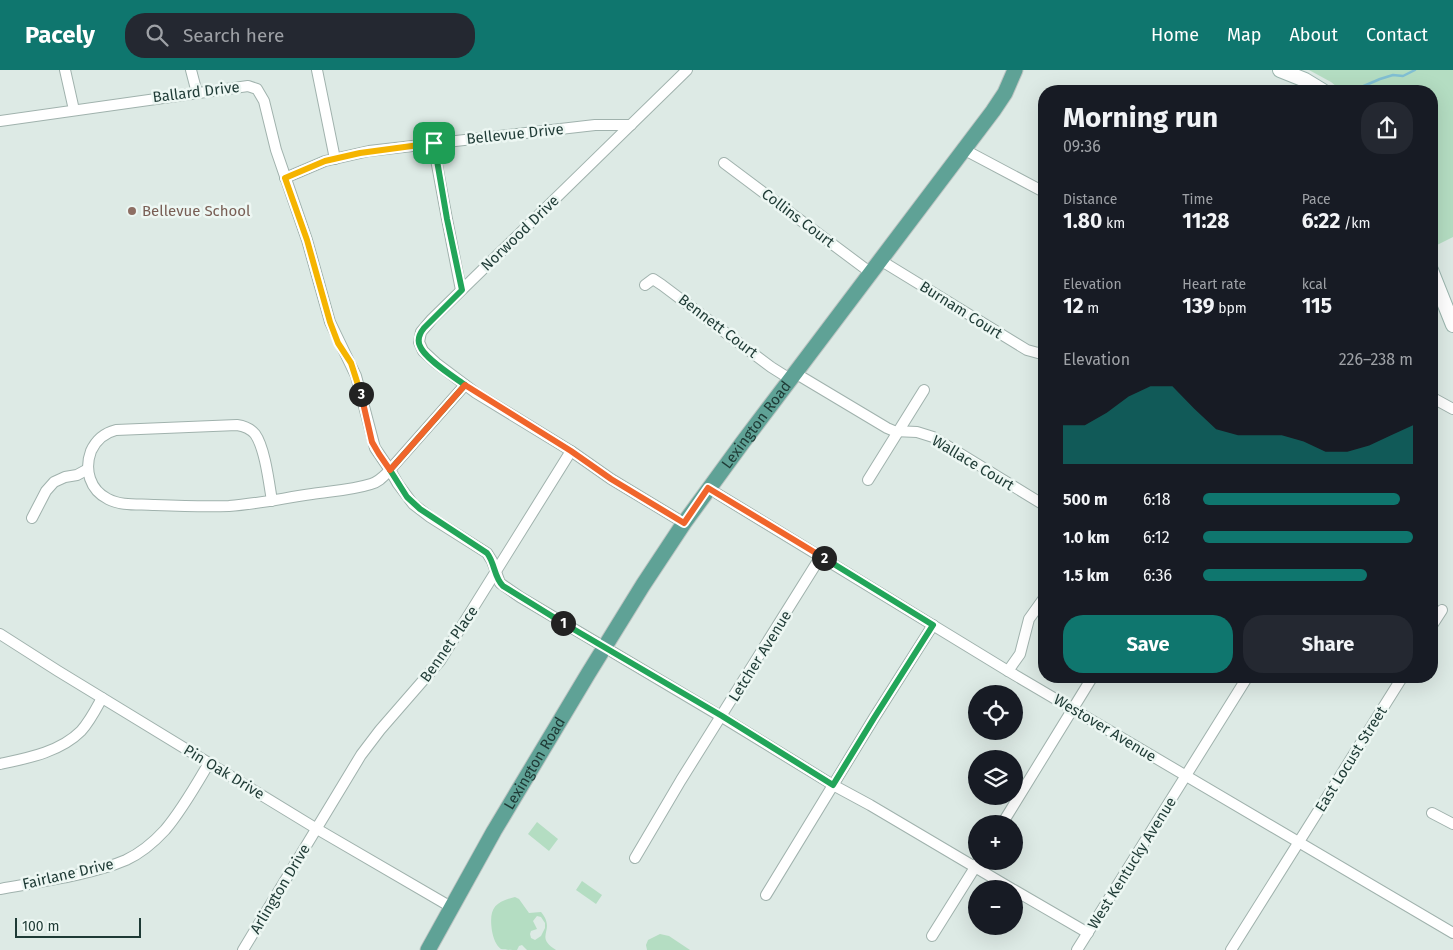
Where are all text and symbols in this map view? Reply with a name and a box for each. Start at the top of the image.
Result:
search box [125,13,475,58]
text: Pacely [25,21,95,49]
icon: search [143,21,171,49]
text: Search here [183,24,284,47]
text: Home [1151,24,1199,46]
text: Map [1227,24,1261,46]
text: About [1289,24,1338,46]
text: Contact [1366,24,1428,46]
street label: Ballard Drive [151,78,241,106]
text: Morning run [1063,101,1218,134]
button: share [1361,102,1413,154]
street label: Bellevue Drive [466,120,564,148]
pin [413,122,455,164]
icon: arrive [420,129,448,157]
text: 09:36 [1063,137,1101,156]
street label: Collins Court [758,185,838,252]
street label: Norwood Drive [477,191,563,275]
text: Distance [1063,191,1117,208]
text: Time [1182,191,1213,208]
text: Pace [1302,191,1331,208]
place label: Bellevue School [142,202,251,220]
marker: Bellevue School [126,205,138,217]
text: 1.80 [1063,208,1102,234]
text: 11:28 [1182,208,1230,234]
text: 6:22 [1302,208,1340,234]
text: km [1102,215,1125,232]
text: /km [1340,215,1370,232]
text: Elevation [1063,276,1122,293]
text: Heart rate [1182,276,1246,293]
text: kcal [1302,276,1327,293]
street label: Burnam Court [916,277,1006,343]
street label: Bennett Court [675,290,762,362]
text: 12 [1063,293,1084,319]
text: 139 [1182,293,1215,319]
text: 115 [1302,293,1332,319]
text: m [1084,300,1099,317]
text: bpm [1215,300,1247,317]
text: Elevation [1063,350,1130,369]
text: 226–238 m [1339,350,1413,369]
street label: Lexington Road [718,377,795,472]
pin: 3 [348,382,374,406]
text: 3 [358,386,365,403]
street label: Wallace Court [929,431,1018,495]
text: 500 m [1063,490,1108,509]
text: 6:18 [1143,490,1170,509]
text: 1.0 km [1063,528,1110,547]
text: 6:12 [1143,528,1170,547]
pin: 2 [812,546,836,570]
text: 2 [821,550,828,567]
text: 1.5 km [1063,566,1109,585]
text: 6:36 [1143,566,1172,585]
street label: Bennet Place [416,603,482,685]
street label: Letcher Avenue [725,607,795,705]
pin: 1 [550,610,576,636]
text: 1 [560,615,567,632]
button: Save [1063,615,1233,673]
button: Share [1243,615,1413,673]
map controls [968,685,1023,935]
button: locate [968,685,1023,740]
street label: Westover Avenue [1050,690,1160,766]
street label: East Locust Street [1311,702,1391,815]
street label: Lexington Road [500,714,569,813]
street label: Pin Oak Drive [180,741,268,803]
button: layers [968,750,1023,805]
street label: West Kentucky Avenue [1084,794,1180,932]
button: + [968,815,1023,870]
street label: Arlington Drive [246,841,314,937]
street label: Fairlane Drive [21,855,115,893]
button: − [968,880,1023,935]
scale bar [15,915,141,938]
text: 100 m [22,918,59,935]

